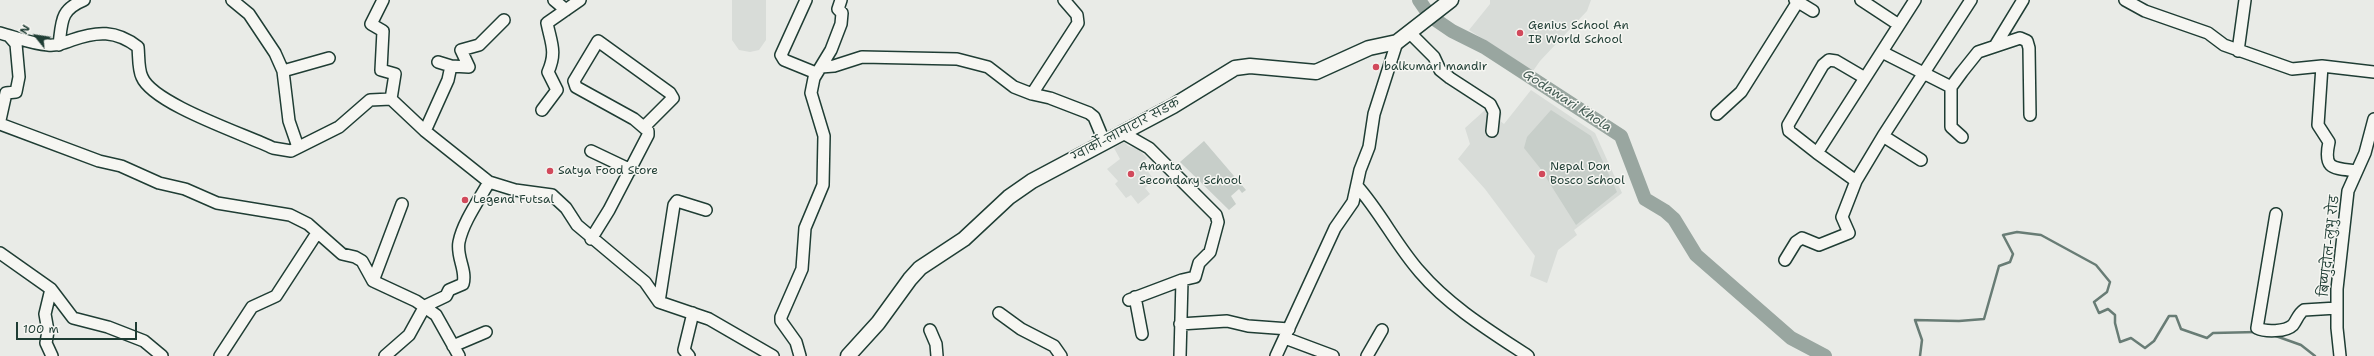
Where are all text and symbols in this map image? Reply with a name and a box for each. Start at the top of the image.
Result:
north arrow [16,16,56,56]
place label: Genius School An IB World School [1528,19,1629,47]
text: N [16,22,34,37]
marker: Genius School An IB World School [1515,28,1525,38]
place label: balkumari mandir [1384,60,1487,74]
marker: balkumari mandir [1371,62,1381,72]
water label: Godawari Khola [1520,66,1614,136]
street label: ग्वार्को-लामाटार सडक [1070,96,1182,164]
place label: Ananta Secondary School [1139,160,1242,188]
place label: Nepal Don Bosco School [1550,160,1625,188]
place label: Satya Food Store [558,164,658,178]
marker: Satya Food Store [545,166,555,176]
marker: Ananta Secondary School [1126,169,1136,179]
marker: Nepal Don Bosco School [1537,169,1547,179]
place label: Legend Futsal [473,193,554,207]
marker: Legend Futsal [460,195,470,205]
street label: बिष्णुदोल-लुभु रोड [2318,195,2342,297]
scale bar [18,314,139,340]
text: 100 m [23,321,59,337]

